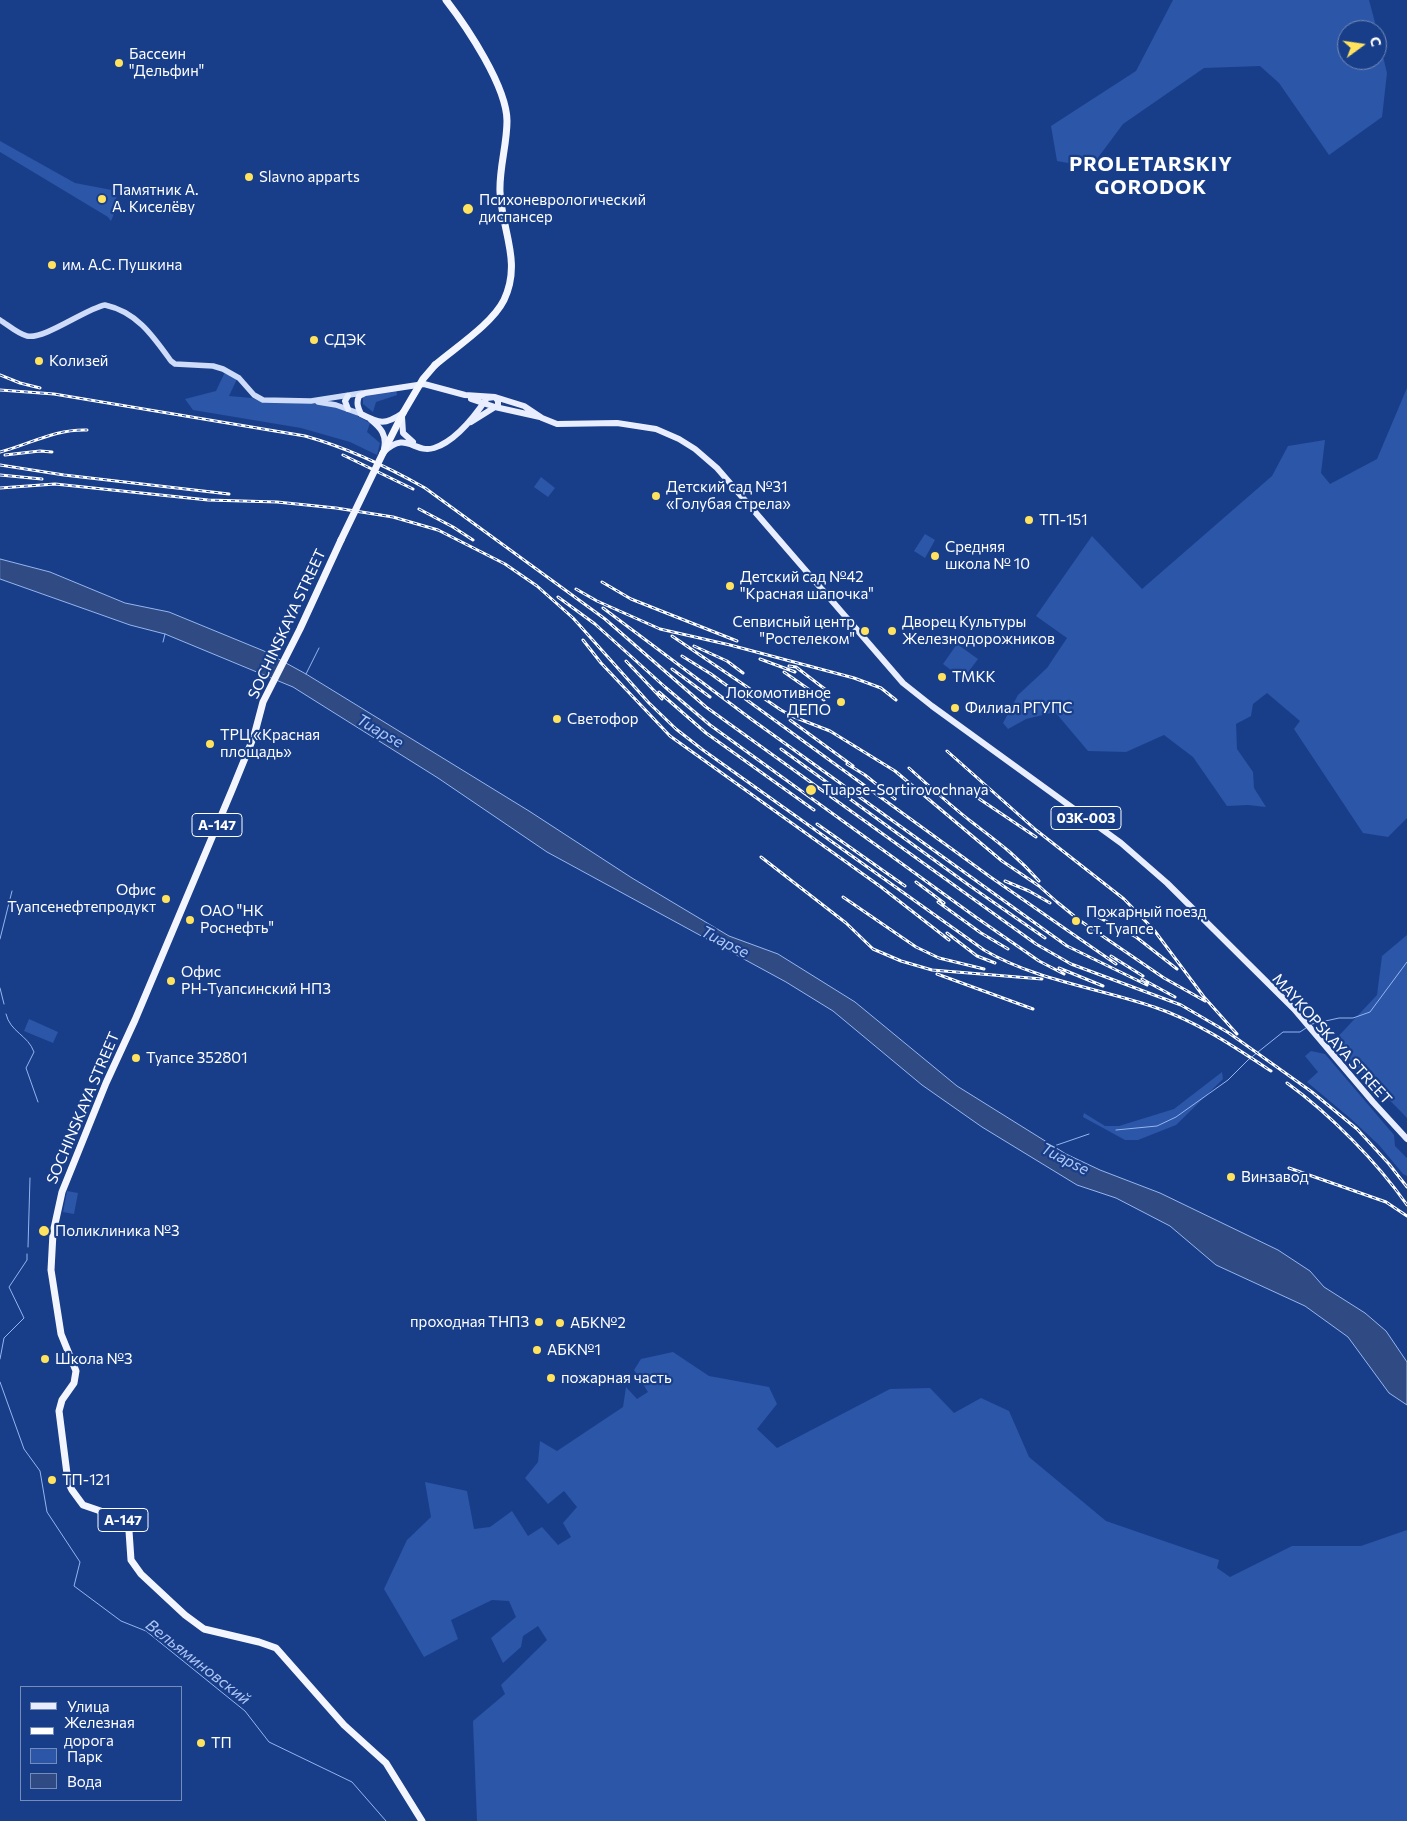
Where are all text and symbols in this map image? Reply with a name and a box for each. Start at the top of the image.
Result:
north arrow [1337,20,1387,70]
text: С [1367,35,1385,48]
place label: Бассеин "Дельфин" [129,45,204,80]
marker: Бассеин "Дельфин" [113,57,125,69]
district label: PROLETARSKIY GORODOK [1068,152,1234,199]
place label: Slavno apparts [259,168,360,186]
marker: Slavno apparts [243,171,255,183]
place label: Памятник А. А. Киселёву [112,181,199,216]
place label: Психоневрологический диспансер [479,191,646,226]
marker: Памятник А. А. Киселёву [96,193,108,205]
marker: Психоневрологический диспансер [461,202,475,216]
place label: им. А.С. Пушкина [62,256,182,274]
marker: им. А.С. Пушкина [46,259,58,271]
place label: СДЭК [324,331,366,349]
marker: СДЭК [308,334,320,346]
place label: Колизей [49,352,108,370]
marker: Колизей [33,355,45,367]
place label: Детский сад №31 «Голубая стрела» [666,478,791,513]
marker: Детский сад №31 «Голубая стрела» [650,490,662,502]
place label: ТП-151 [1039,511,1088,529]
marker: ТП-151 [1023,514,1035,526]
place label: Средняя школа № 10 [945,538,1030,573]
street label: SOCHINSKAYA STREET [244,546,330,702]
marker: Средняя школа № 10 [929,550,941,562]
place label: Детский сад №42 "Красная шапочка" [740,568,874,603]
marker: Детский сад №42 "Красная шапочка" [724,580,736,592]
place label: Сепвисный центр "Ростелеком" [732,613,855,648]
place label: Дворец Культуры Железнодорожников [902,613,1055,648]
marker: Сепвисный центр "Ростелеком" [859,625,871,637]
marker: Дворец Культуры Железнодорожников [886,625,898,637]
place label: ТМКК [952,668,996,686]
marker: ТМКК [936,671,948,683]
place label: Локомотивное ДЕПО [726,684,831,719]
marker: Локомотивное ДЕПО [835,696,847,708]
place label: Филиал РГУПС [965,699,1072,717]
marker: Филиал РГУПС [949,702,961,714]
water label: Tuapse [353,710,407,752]
place label: Светофор [567,710,639,728]
marker: Светофор [551,713,563,725]
place label: ТРЦ «Красная площадь» [220,726,320,761]
marker: ТРЦ «Красная площадь» [204,738,216,750]
place label: Tuapse-Sortirovochnaya [822,781,989,799]
marker: Tuapse-Sortirovochnaya [804,783,818,797]
road number: 03К-003 [1051,806,1121,830]
road number: А-147 [192,814,242,836]
place label: Офис Туапсенефтепродукт [7,881,156,916]
marker: Офис Туапсенефтепродукт [160,893,172,905]
place label: ОАО "НК Роснефть" [200,902,274,937]
place label: Пожарный поезд ст. Туапсе [1086,903,1207,938]
marker: ОАО "НК Роснефть" [184,914,196,926]
marker: Пожарный поезд ст. Туапсе [1070,915,1082,927]
water label: Tuapse [698,922,752,962]
place label: Офис РН-Туапсинский НПЗ [181,963,331,998]
street label: MAYKOPSKAYA STREET [1269,970,1395,1108]
marker: Офис РН-Туапсинский НПЗ [165,975,177,987]
street label: SOCHINSKAYA STREET [43,1029,123,1187]
place label: Туапсе 352801 [146,1049,248,1067]
marker: Туапсе 352801 [130,1052,142,1064]
water label: Tuapse [1038,1139,1092,1179]
place label: Винзавод [1241,1168,1308,1186]
marker: Винзавод [1225,1171,1237,1183]
place label: Поликлиника №3 [55,1222,180,1240]
marker: Поликлиника №3 [37,1224,51,1238]
place label: проходная ТНПЗ [410,1313,529,1331]
place label: АБК№2 [570,1314,626,1332]
marker: проходная ТНПЗ [533,1316,545,1328]
marker: АБК№2 [554,1317,566,1329]
place label: АБК№1 [547,1341,601,1359]
marker: АБК№1 [531,1344,543,1356]
place label: Школа №3 [55,1350,133,1368]
marker: Школа №3 [39,1353,51,1365]
place label: пожарная часть [561,1369,672,1387]
marker: пожарная часть [545,1372,557,1384]
place label: ТП-121 [62,1471,110,1489]
marker: ТП-121 [46,1474,58,1486]
road number: А-147 [98,1508,148,1532]
water label: Вельяминовский [142,1615,254,1709]
legend [20,1686,182,1801]
text: Улица [67,1697,109,1715]
text: Железная дорога [64,1713,135,1749]
place label: ТП [211,1734,232,1752]
marker: ТП [195,1737,207,1749]
text: Парк [67,1747,103,1765]
text: Вода [67,1772,102,1790]

